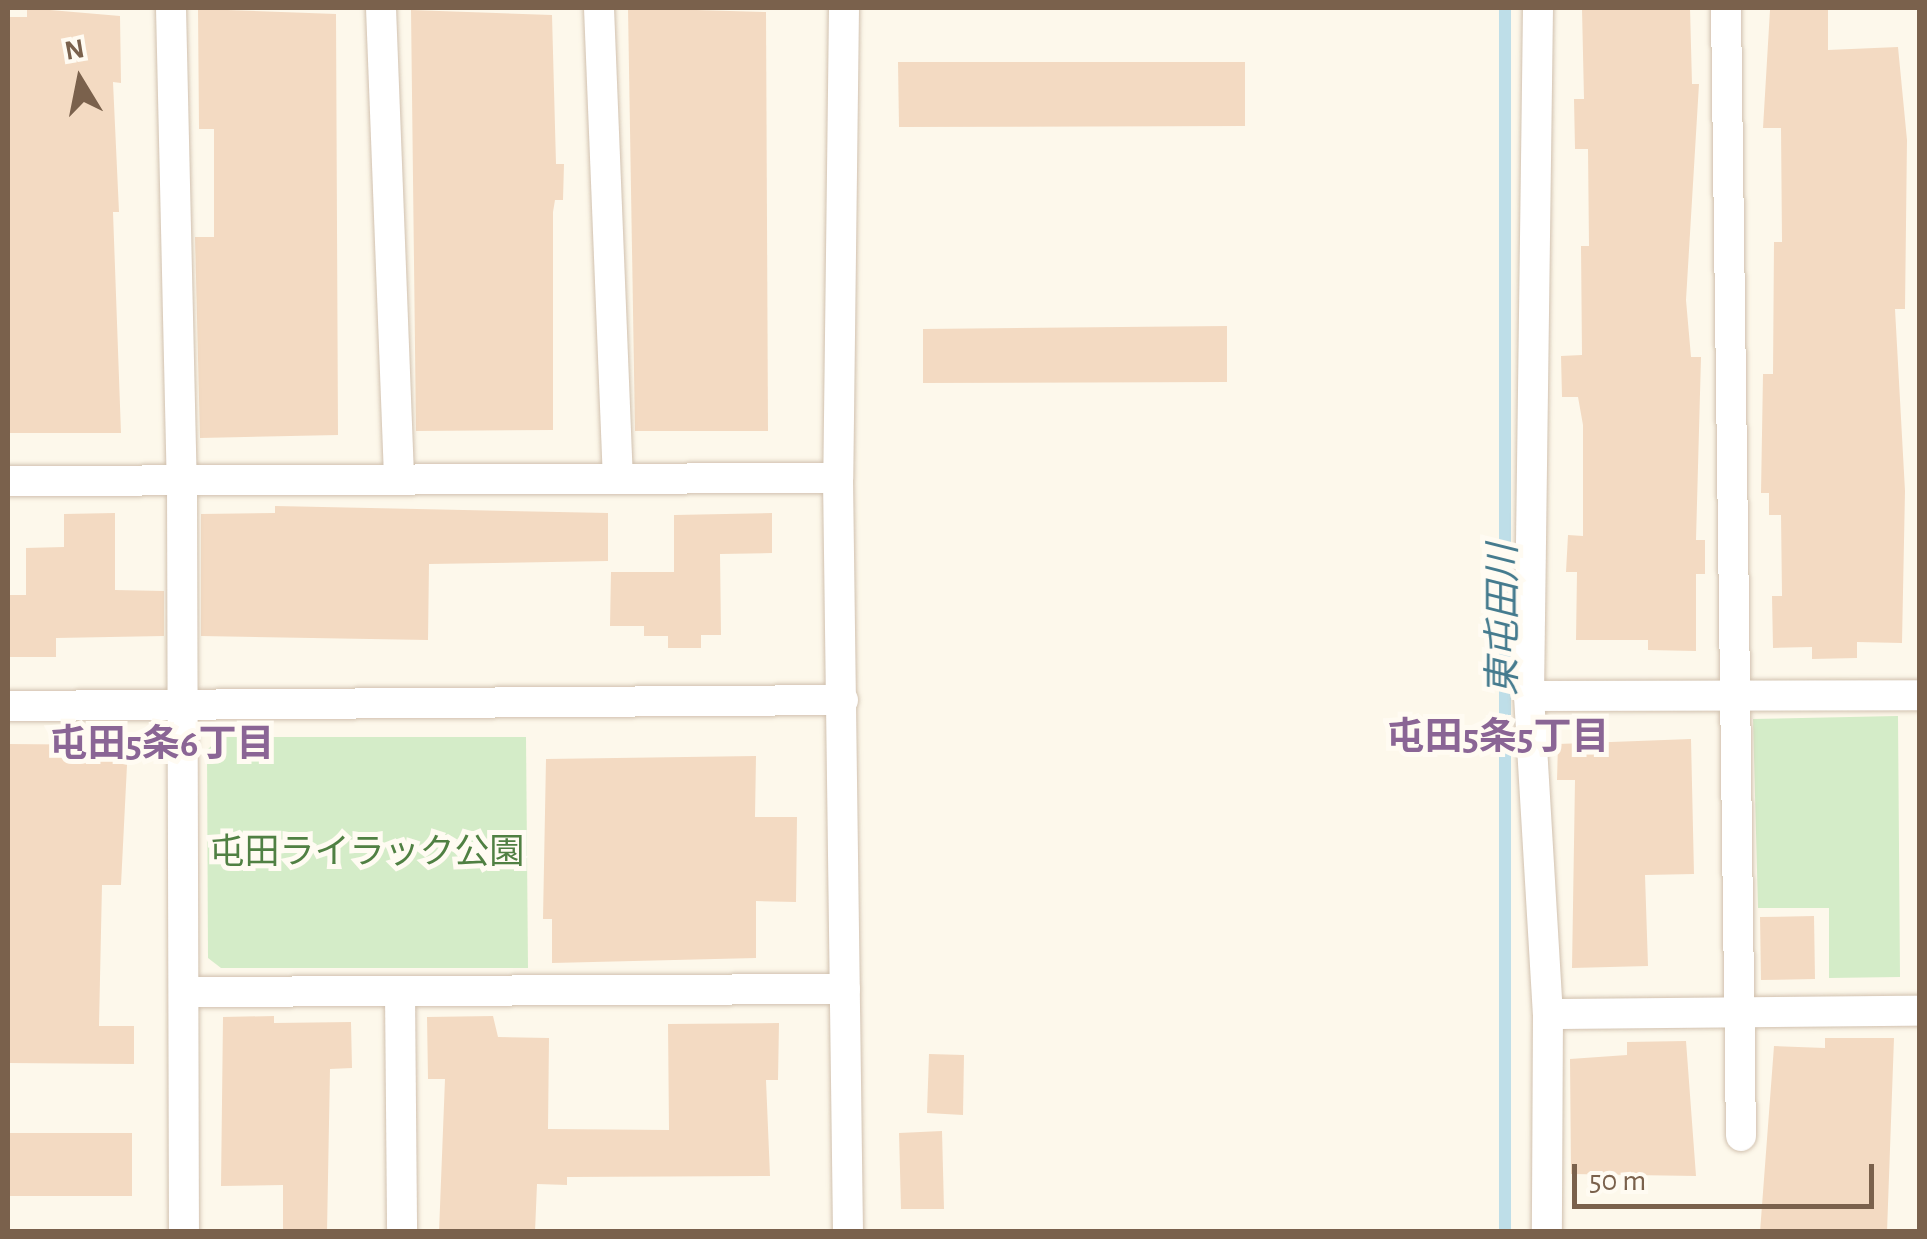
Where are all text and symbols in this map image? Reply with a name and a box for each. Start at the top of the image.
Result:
north arrow [30,30,130,130]
text: N [63,35,87,66]
water label: 東屯田川 [1482,544,1528,696]
district label: 屯田5条5丁目 [1387,716,1609,762]
district label: 屯田5条6丁目 [50,723,274,769]
park label: 屯田ライラック公園 [210,832,524,874]
scale bar [1577,1144,1880,1206]
text: 50 m [1589,1166,1646,1196]

